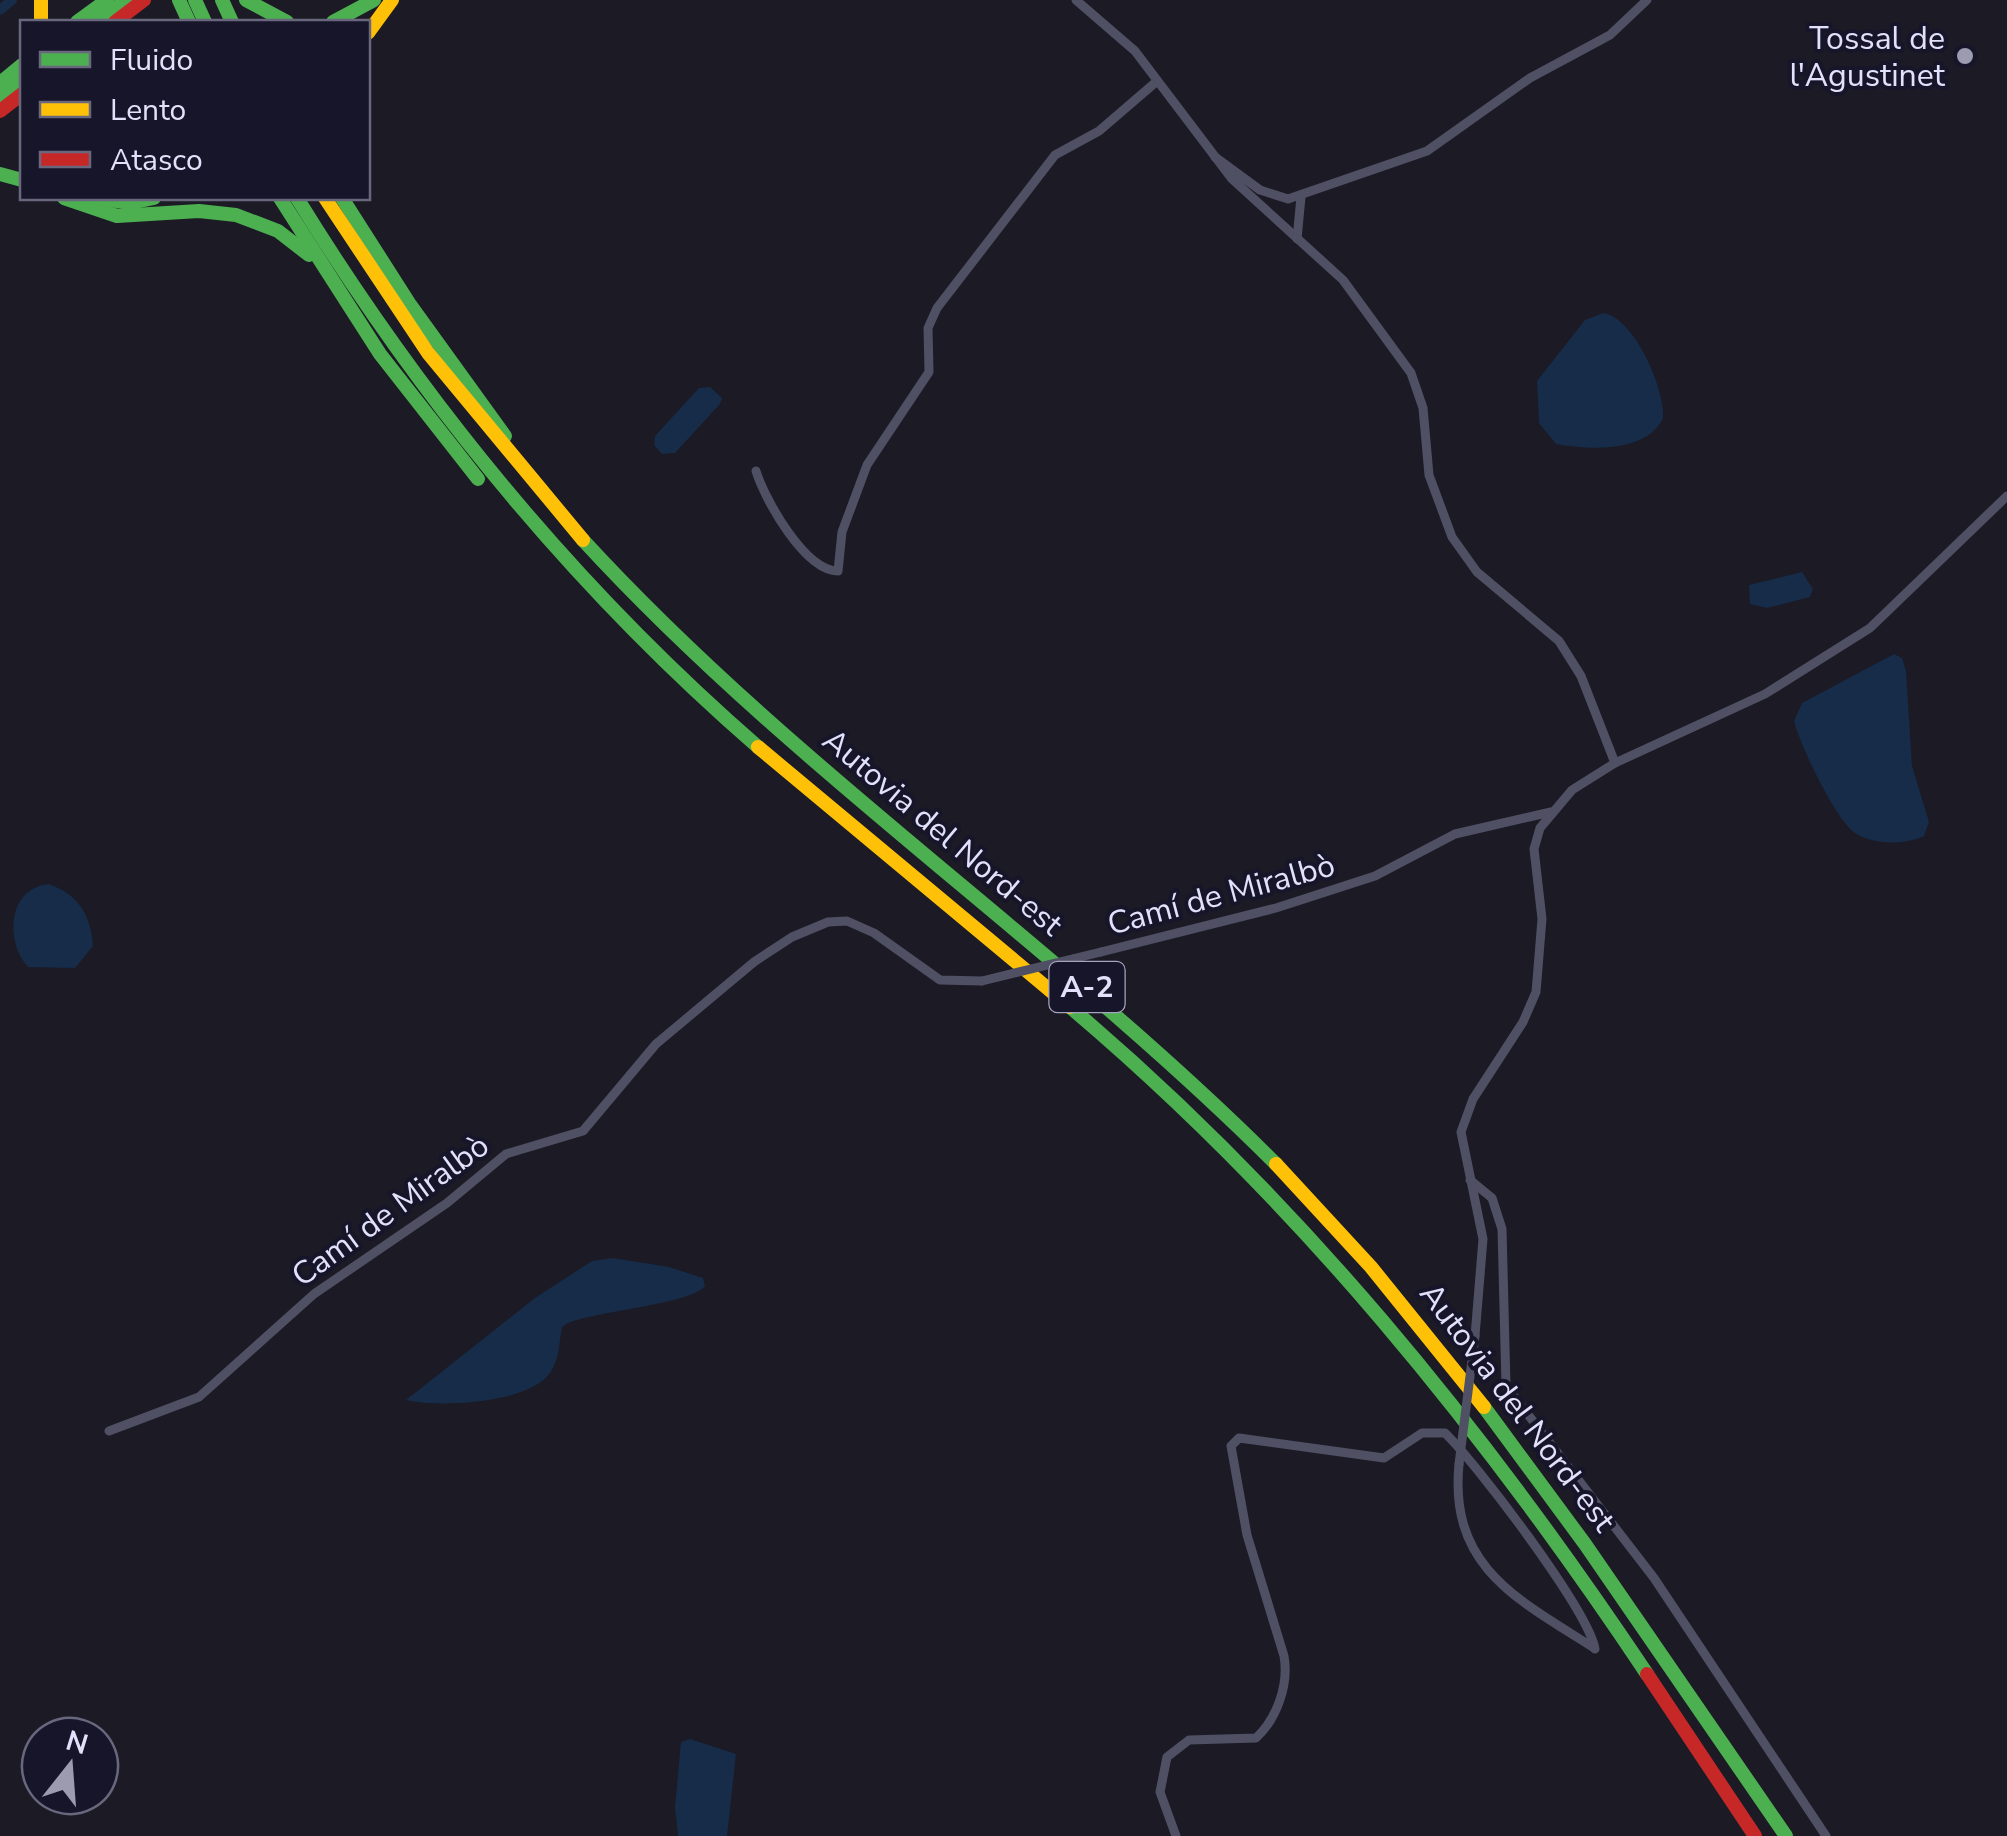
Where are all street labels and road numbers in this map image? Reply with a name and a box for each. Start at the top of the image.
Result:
street label: Autovia del Nord-est [813,719,1072,946]
street label: Camí de Miralbò [1103,843,1340,946]
road number: A-2 [1050,962,1124,1012]
street label: Camí de Miralbò [283,1124,498,1297]
street label: Autovia del Nord-est [1410,1274,1626,1541]

